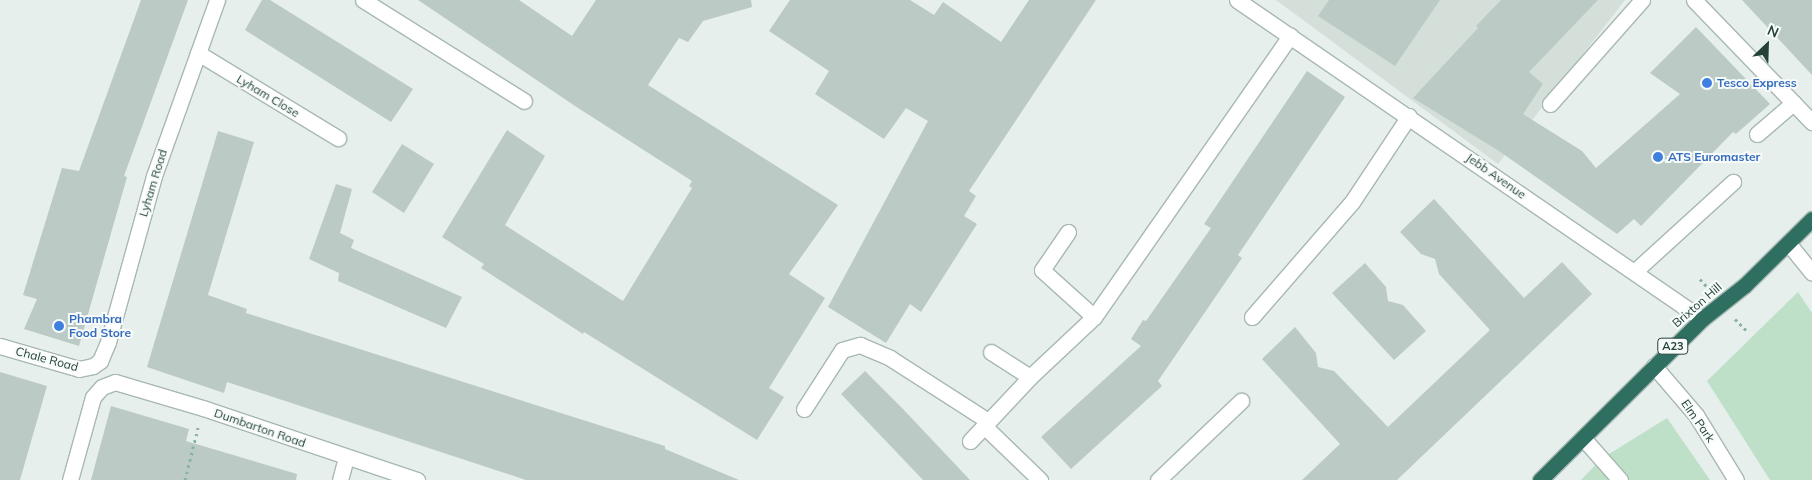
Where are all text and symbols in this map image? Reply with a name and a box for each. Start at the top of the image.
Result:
north arrow [1742,20,1792,70]
text: N [1765,21,1782,42]
street label: Lyham Close [234,72,302,120]
place label: Tesco Express [1717,76,1797,90]
marker: Tesco Express [1701,77,1713,89]
street label: Lyham Road [136,148,170,218]
street label: Jebb Avenue [1463,150,1529,202]
place label: ATS Euromaster [1668,150,1760,164]
marker: ATS Euromaster [1652,151,1664,163]
street label: Brixton Hill [1669,280,1725,330]
place label: Phambra Food Store [69,312,131,340]
marker: Phambra Food Store [53,320,65,332]
road number: A23 [1657,338,1689,354]
street label: Chale Road [14,344,80,374]
street label: Elm Park [1678,397,1718,445]
street label: Dumbarton Road [212,406,308,450]

